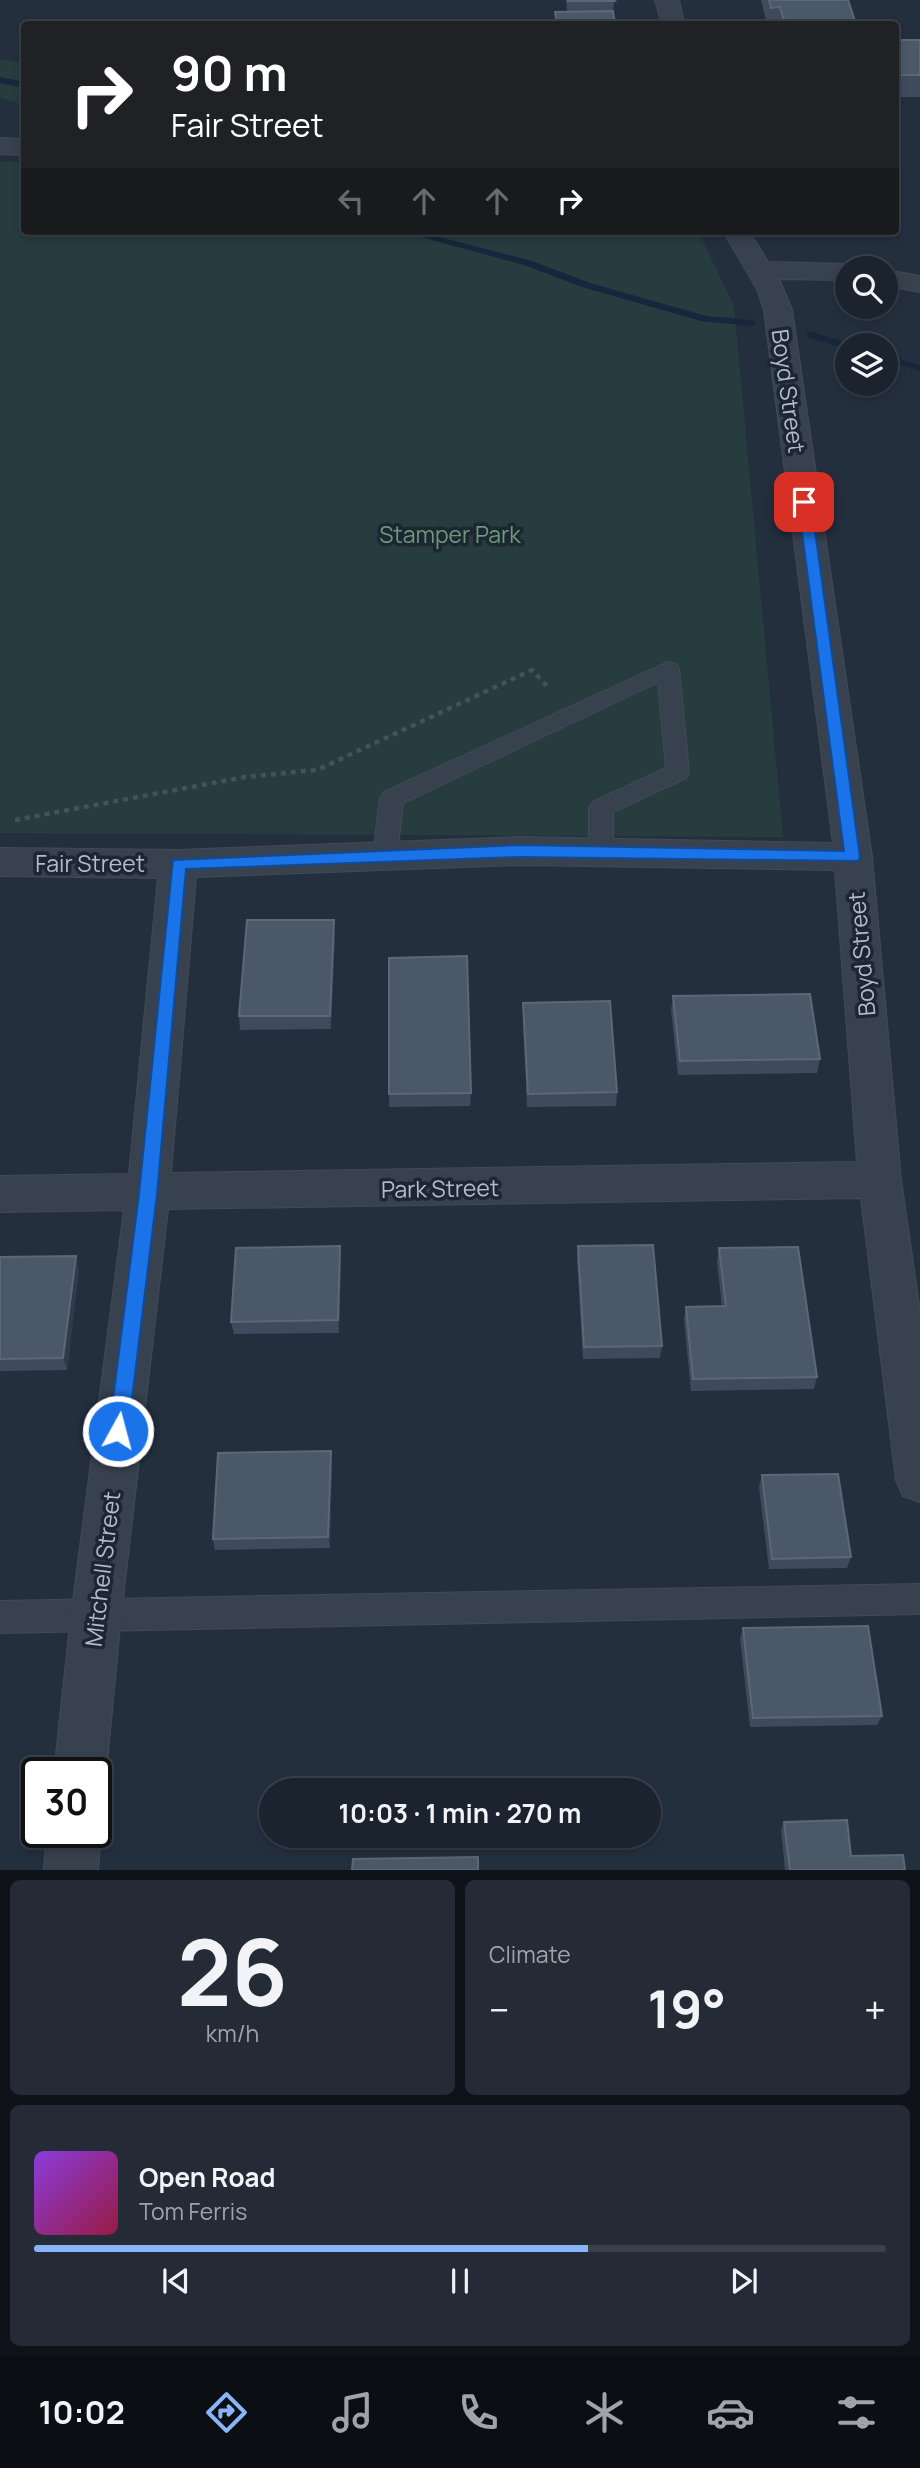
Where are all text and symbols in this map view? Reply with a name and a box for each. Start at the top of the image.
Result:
text: 90 m [171,39,288,106]
icon: right [56,49,147,140]
text: Fair Street [171,103,324,147]
icon: left [332,182,370,220]
icon: ahead [405,182,443,220]
icon: ahead [478,182,516,220]
icon: right [551,182,589,220]
map controls [835,256,898,396]
button: search [835,256,898,319]
street label: Boyd Street [764,327,814,455]
button: layers [835,333,898,396]
pin [774,472,834,532]
icon: arrive [785,483,823,521]
park label: Stamper Park [379,518,521,550]
street label: Fair Street [35,847,145,879]
street label: Boyd Street [840,890,882,1018]
street label: Park Street [381,1171,499,1205]
position arrow [81,1394,155,1468]
street label: Mitchell Street [77,1490,127,1648]
speed limit sign: 30 [21,1757,112,1848]
text: 10:03 · 1 min · 270 m [339,1795,581,1831]
text: 26 [177,1909,288,2033]
text: Climate [489,1938,571,1970]
text: 19° [648,1973,726,2044]
text: − [489,1983,510,2035]
text: + [864,1983,886,2035]
text: km/h [206,2017,259,2049]
text: Open Road [139,2159,275,2195]
text: Tom Ferris [139,2195,247,2227]
icon: previous [157,2262,195,2300]
icon: pause [441,2262,479,2300]
icon: next [725,2262,763,2300]
icon: directions [202,2388,251,2437]
icon: music [328,2388,377,2437]
icon: phone [454,2388,503,2437]
icon: climate [580,2388,629,2437]
icon: car [706,2388,755,2437]
icon: filters [832,2388,881,2437]
text: 10:02 [39,2390,125,2434]

